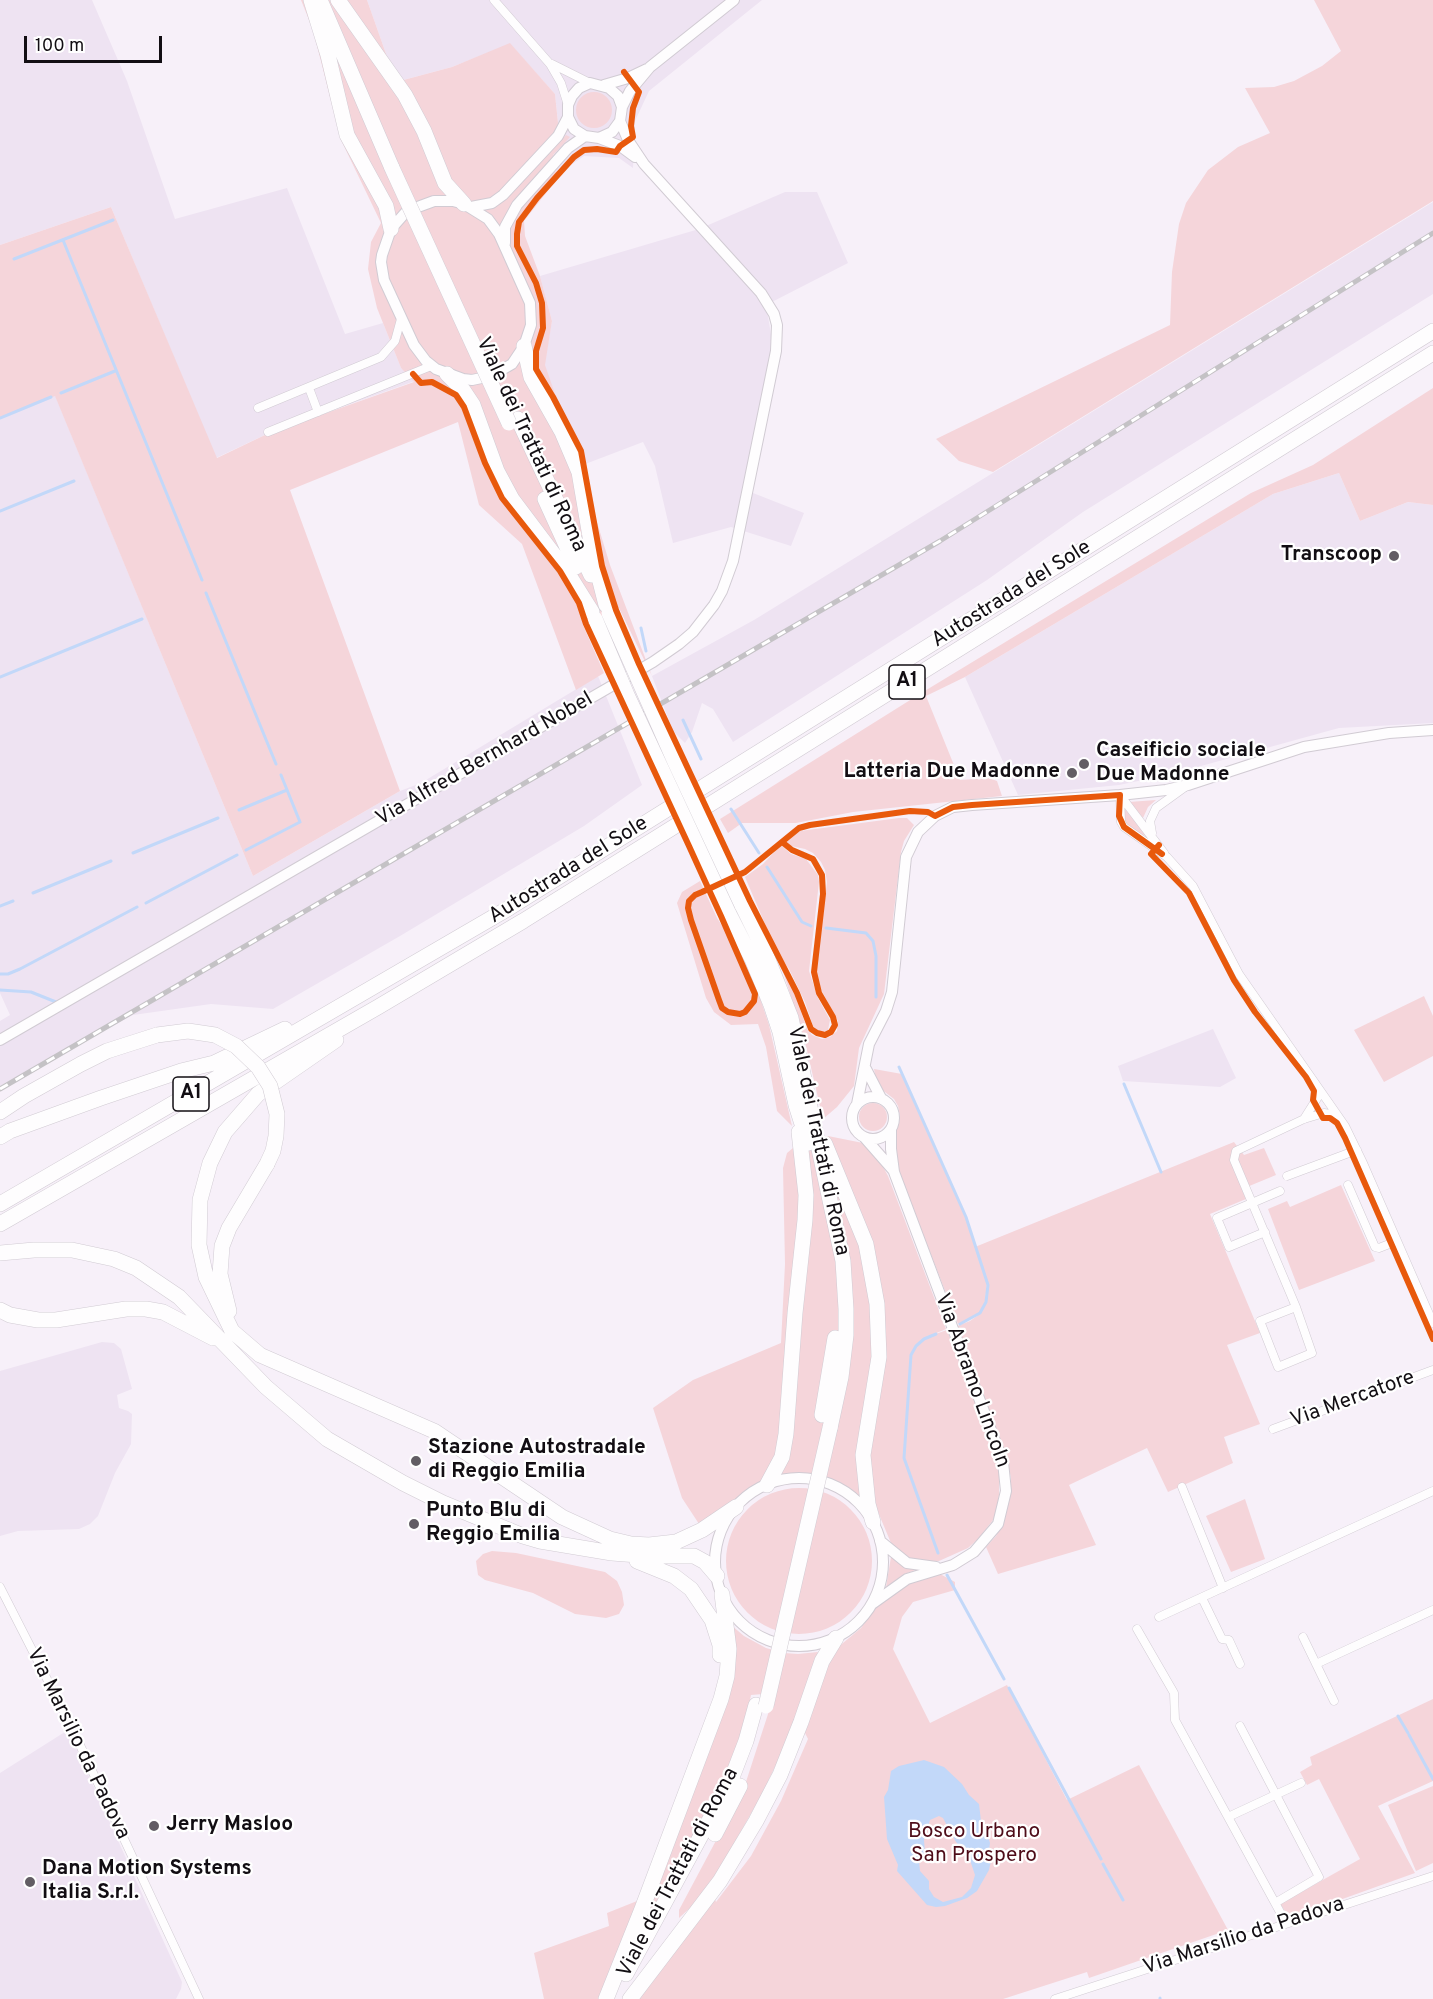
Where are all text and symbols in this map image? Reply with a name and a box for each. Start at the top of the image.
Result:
scale bar [27,24,165,62]
text: 100 m [35,35,84,58]
street label: Viale dei Trattati di Roma [469,334,591,556]
street label: Autostrada del Sole [928,536,1096,654]
place label: Transcoop [1281,543,1382,569]
marker: Transcoop [1387,549,1401,563]
road number: A1 [889,665,925,699]
street label: Via Alfred Bernhard Nobel [372,687,598,833]
place label: Caseificio sociale Due Madonne [1096,739,1266,789]
marker: Caseificio sociale Due Madonne [1077,757,1091,771]
place label: Latteria Due Madonne [843,760,1060,786]
marker: Latteria Due Madonne [1065,766,1079,780]
street label: Autostrada del Sole [485,812,653,930]
street label: Viale dei Trattati di Roma [780,1024,854,1258]
road number: A1 [173,1077,209,1111]
street label: Via Abramo Lincoln [928,1290,1014,1472]
street label: Via Mercatore [1287,1366,1419,1434]
place label: Stazione Autostradale di Reggio Emilia [428,1436,646,1486]
marker: Stazione Autostradale di Reggio Emilia [409,1454,423,1468]
place label: Punto Blu di Reggio Emilia [426,1499,560,1549]
marker: Punto Blu di Reggio Emilia [407,1517,421,1531]
street label: Via Marsilio da Padova [20,1644,134,1844]
street label: Viale dei Trattati di Roma [613,1764,745,1982]
place label: Jerry Masloo [166,1813,293,1839]
marker: Jerry Masloo [147,1819,161,1833]
park label: Bosco Urbano San Prospero [908,1820,1040,1870]
place label: Dana Motion Systems Italia S.r.l. [42,1857,252,1907]
marker: Dana Motion Systems Italia S.r.l. [23,1875,37,1889]
street label: Via Marsilio da Padova [1140,1893,1348,1981]

